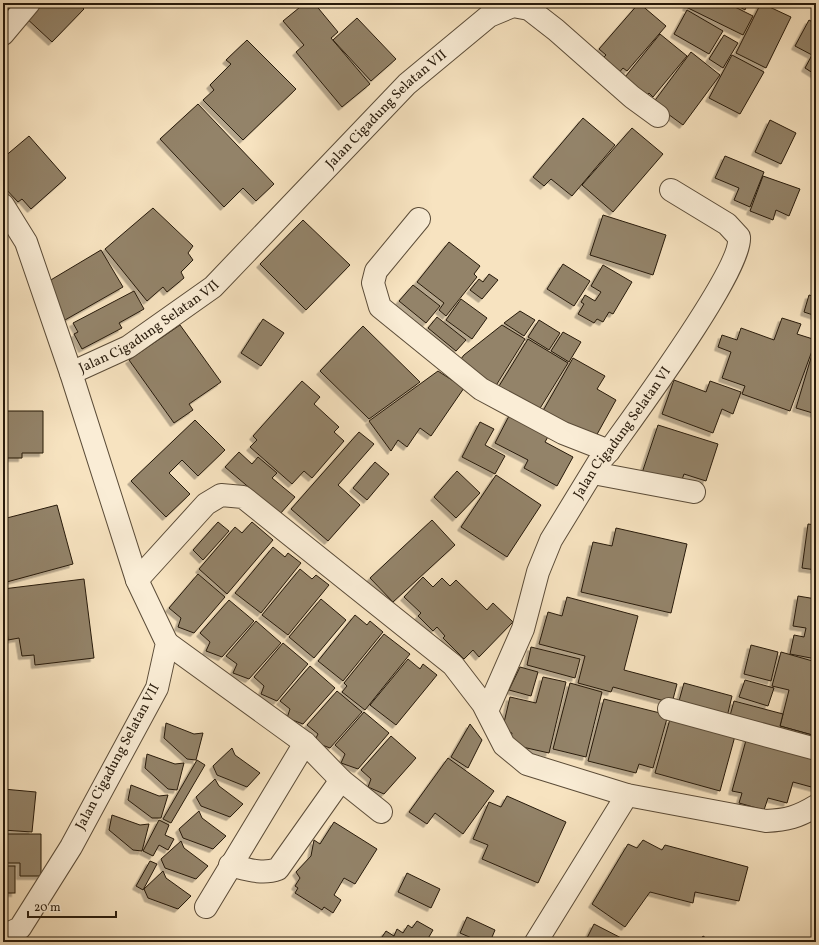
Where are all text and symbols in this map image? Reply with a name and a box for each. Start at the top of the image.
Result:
street label: Jalan Cigadung Selatan VII [321,45,451,173]
street label: Jalan Cigadung Selatan VII [76,276,224,378]
street label: Jalan Cigadung Selatan VI [569,363,675,502]
street label: Jalan Cigadung Selatan VII [71,681,165,833]
scale bar [28,893,116,919]
text: 20 m [34,900,61,916]

